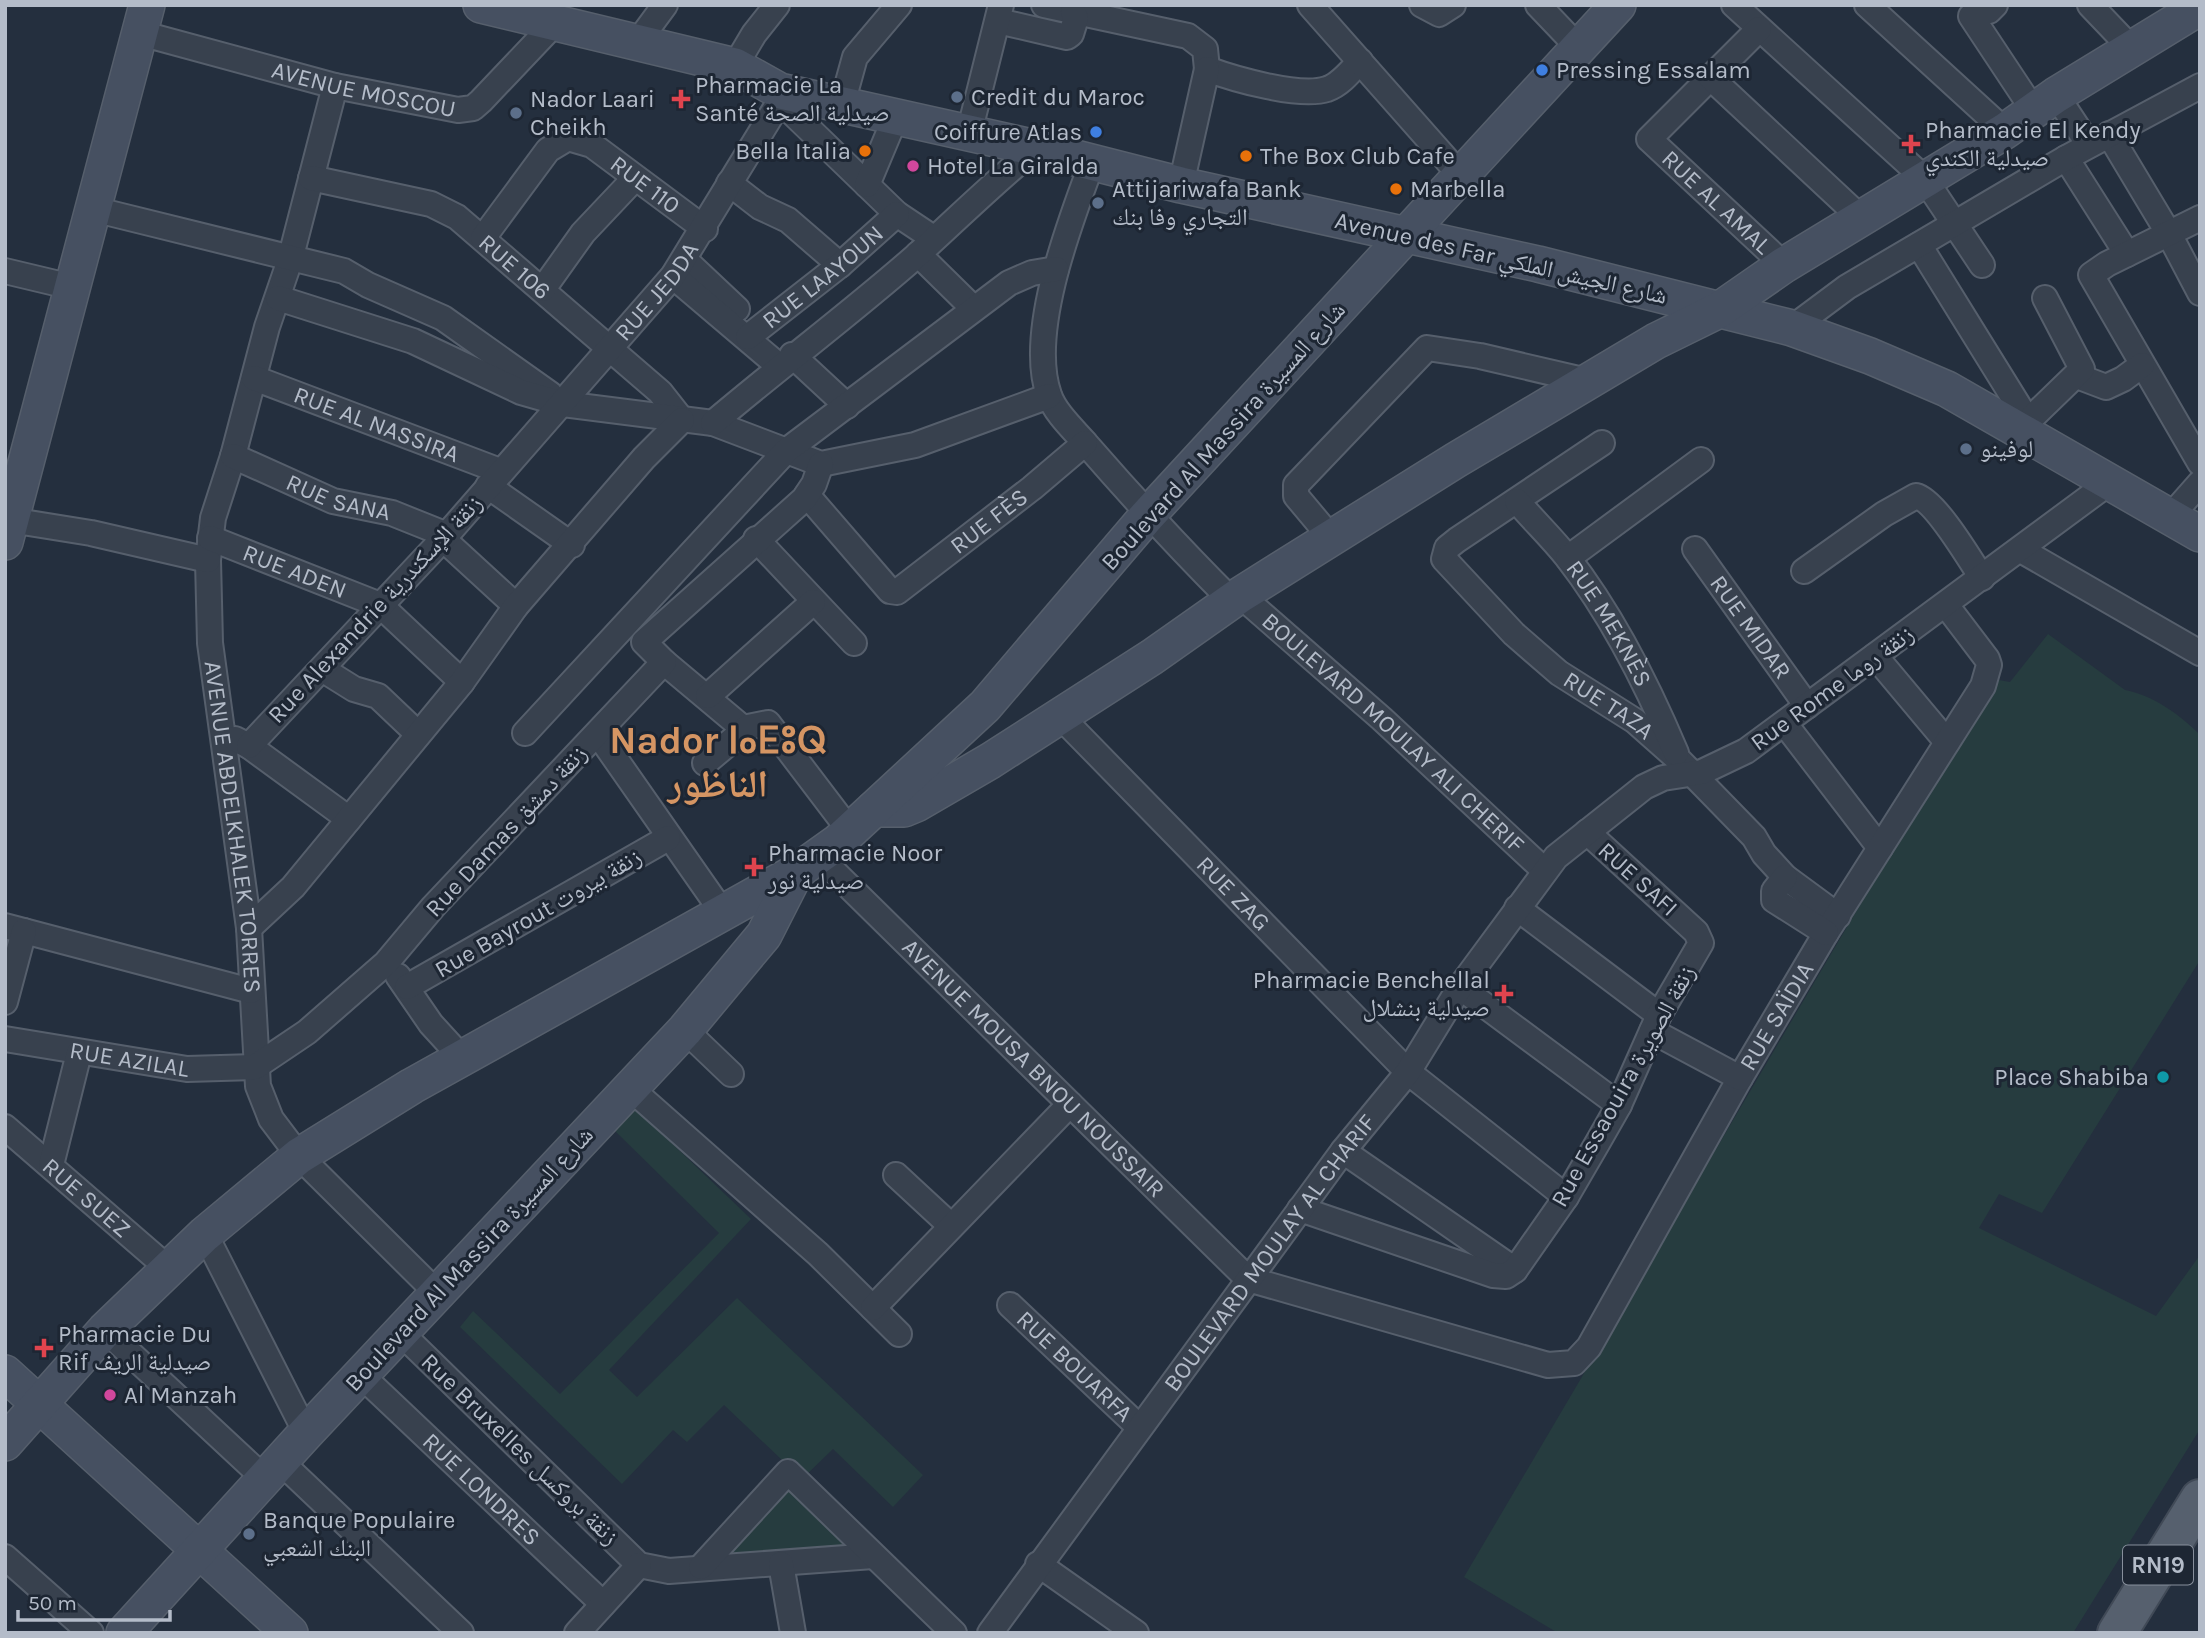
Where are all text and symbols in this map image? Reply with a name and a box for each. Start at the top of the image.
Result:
street label: AVENUE MOSCOU [269,55,458,123]
place label: Pressing Essalam [1556,56,1751,84]
marker: Pressing Essalam [1534,62,1550,78]
place label: Pharmacie La Santé صيدلية الصحة [695,71,890,127]
place label: Credit du Maroc [971,83,1145,111]
place label: Nador Laari Cheikh [530,85,655,141]
marker: Credit du Maroc [949,89,965,105]
marker: Pharmacie La Santé صيدلية الصحة [673,91,689,107]
marker: Nador Laari Cheikh [508,105,524,121]
place label: Pharmacie El Kendy صيدلية الكندي [1925,116,2141,177]
place label: Coiffure Atlas [934,118,1082,146]
marker: Coiffure Atlas [1088,124,1104,140]
marker: Pharmacie El Kendy صيدلية الكندي [1903,136,1919,152]
place label: Bella Italia [735,137,851,165]
place label: The Box Club Cafe [1260,142,1455,170]
marker: Bella Italia [857,143,873,159]
street label: RUE AL AMAL [1656,144,1778,260]
marker: The Box Club Cafe [1238,148,1254,164]
street label: RUE 110 [605,150,686,220]
place label: Hotel La Giralda [927,152,1099,180]
marker: Hotel La Giralda [905,158,921,174]
place label: Attijariwafa Bank التجاري وفا بنك [1112,175,1301,236]
place label: Marbella [1410,175,1505,203]
marker: Marbella [1388,181,1404,197]
marker: Attijariwafa Bank التجاري وفا بنك [1090,195,1106,211]
street label: Avenue des Far شارع الجيش الملكي [1331,206,1670,315]
street label: RUE LAAYOUN [757,219,889,335]
street label: RUE 106 [473,228,556,305]
street label: RUE JEDDA [609,237,704,346]
street label: Boulevard Al Massira شارع المسيرة [1095,296,1352,577]
street label: RUE AL NASSIRA [290,380,463,468]
place label: لوفينو [1980,435,2033,463]
marker: لوفينو [1958,441,1974,457]
street label: RUE SANA [282,468,393,526]
street label: RUE FÈS [945,483,1033,560]
street label: Rue Alexandrie زنقة الإسكندرية [262,489,488,729]
street label: RUE ADEN [239,538,351,604]
street label: RUE MEKNÈS [1560,555,1658,691]
street label: RUE MIDAR [1704,570,1797,685]
street label: BOULEVARD MOULAY ALI CHERIF [1256,607,1530,859]
street label: Rue Rome زنقة روما [1745,619,1919,757]
street label: AVENUE ABDELKHALEK TORRES [199,659,267,994]
street label: RUE TAZA [1558,665,1660,745]
district label: Nador ⵏⴰⴹⵓⵕ الناظور [609,718,827,807]
street label: Rue Damas زنقة دمشق [419,739,593,923]
street label: RUE SAFI [1593,836,1683,922]
place label: Pharmacie Noor صيدلية نور [767,839,943,895]
street label: Rue Bayrout زنقة بيروت [430,842,646,984]
street label: RUE ZAG [1191,850,1276,936]
marker: Pharmacie Noor صيدلية نور [746,859,762,875]
street label: AVENUE MOUSA BNOU NOUSSAIR [896,933,1171,1203]
street label: RUE SAÏDIA [1734,957,1820,1076]
street label: Rue Essaouira زنقة الصويرة [1545,960,1701,1212]
place label: Pharmacie Benchellal صيدلية بنشلال [1253,966,1490,1022]
marker: Pharmacie Benchellal صيدلية بنشلال [1496,986,1512,1002]
street label: RUE AZILAL [68,1036,192,1083]
place label: Place Shabiba [1994,1063,2149,1091]
marker: Place Shabiba [2155,1069,2171,1085]
street label: BOULEVARD MOULAY AL CHARIF [1158,1109,1381,1397]
street label: Boulevard Al Massira شارع المسيرة [339,1121,600,1398]
street label: RUE SUEZ [37,1152,136,1243]
street label: RUE BOUARFA [1011,1305,1139,1428]
place label: Pharmacie Du Rif صيدلية الريف [58,1320,211,1376]
marker: Pharmacie Du Rif صيدلية الريف [36,1340,52,1356]
street label: Rue Bruxelles زنقة بروكسل [416,1347,624,1551]
place label: Al Manzah [124,1381,237,1409]
marker: Al Manzah [102,1387,118,1403]
street label: RUE LONDRES [417,1427,546,1551]
place label: Banque Populaire البنك الشعبي [263,1506,455,1567]
marker: Banque Populaire البنك الشعبي [241,1526,257,1542]
road number: RN19 [2123,1546,2193,1584]
scale bar [18,1578,170,1622]
text: 50 m [28,1591,77,1615]

